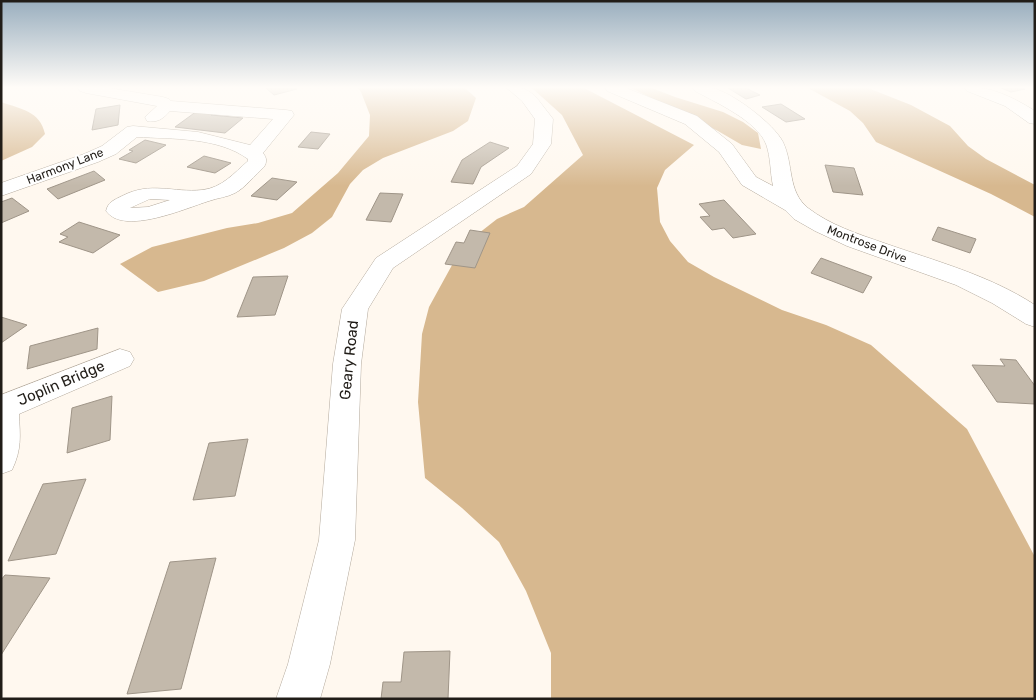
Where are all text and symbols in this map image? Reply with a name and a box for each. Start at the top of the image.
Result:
street label: Harmony Lane [25,145,106,187]
street label: Montrose Drive [825,222,909,266]
street label: Geary Road [336,319,362,401]
street label: Joplin Bridge [15,357,107,409]

